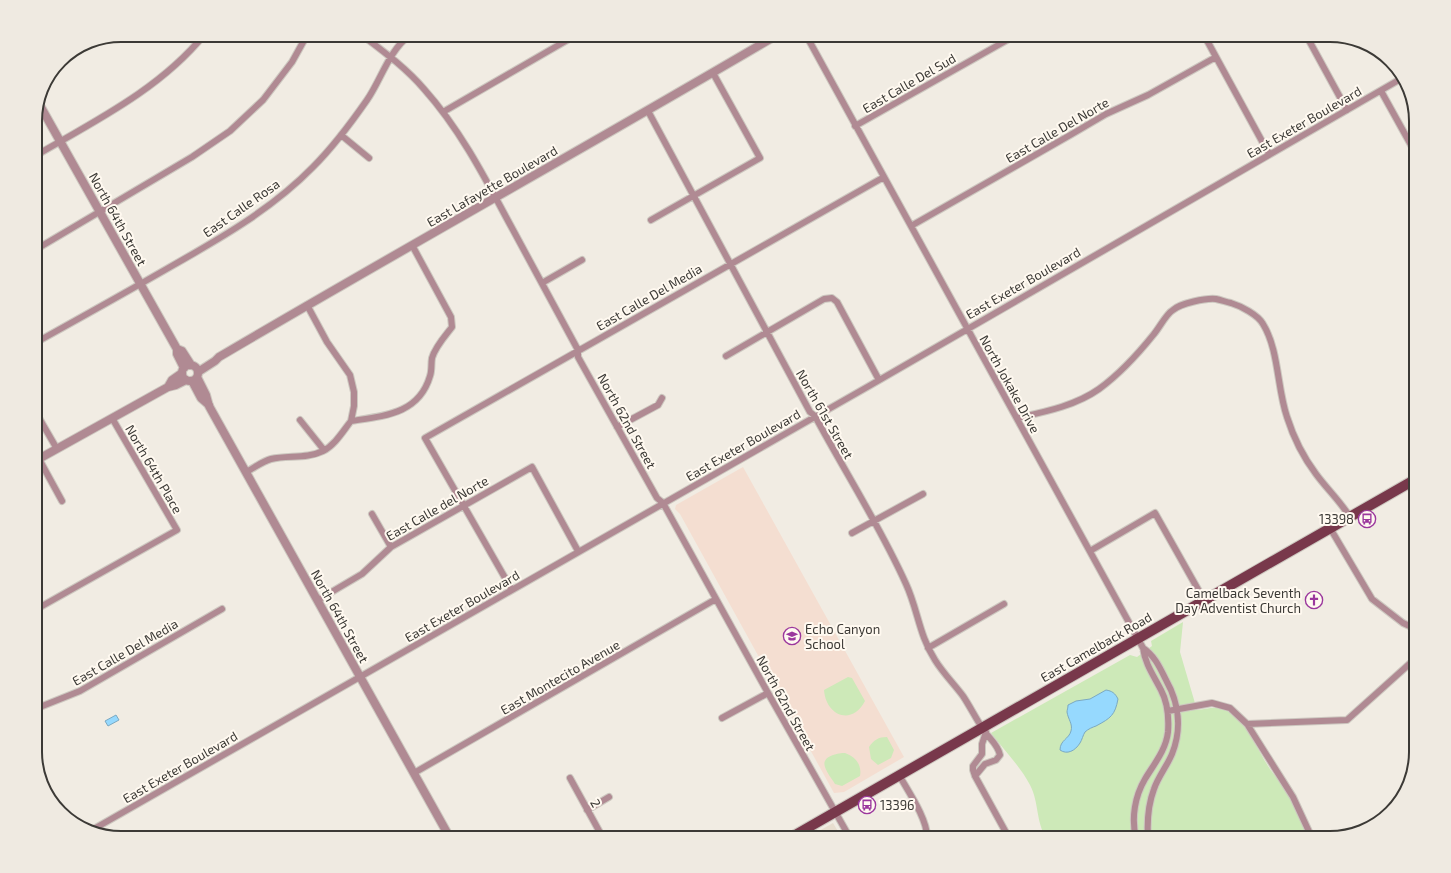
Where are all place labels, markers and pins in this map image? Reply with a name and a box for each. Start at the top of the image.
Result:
bus stop icon: 13398 [1357,509,1377,529]
place label: 13398 [1319,511,1354,527]
place label: Camelback Seventh Day Adventist Church [1175,585,1301,616]
church icon: Camelback Seventh Day Adventist Church [1304,590,1324,610]
place label: Echo Canyon School [805,621,880,652]
school or university icon: Echo Canyon School [782,626,802,646]
bus stop icon: 13396 [857,795,877,815]
place label: 13396 [880,797,915,813]

